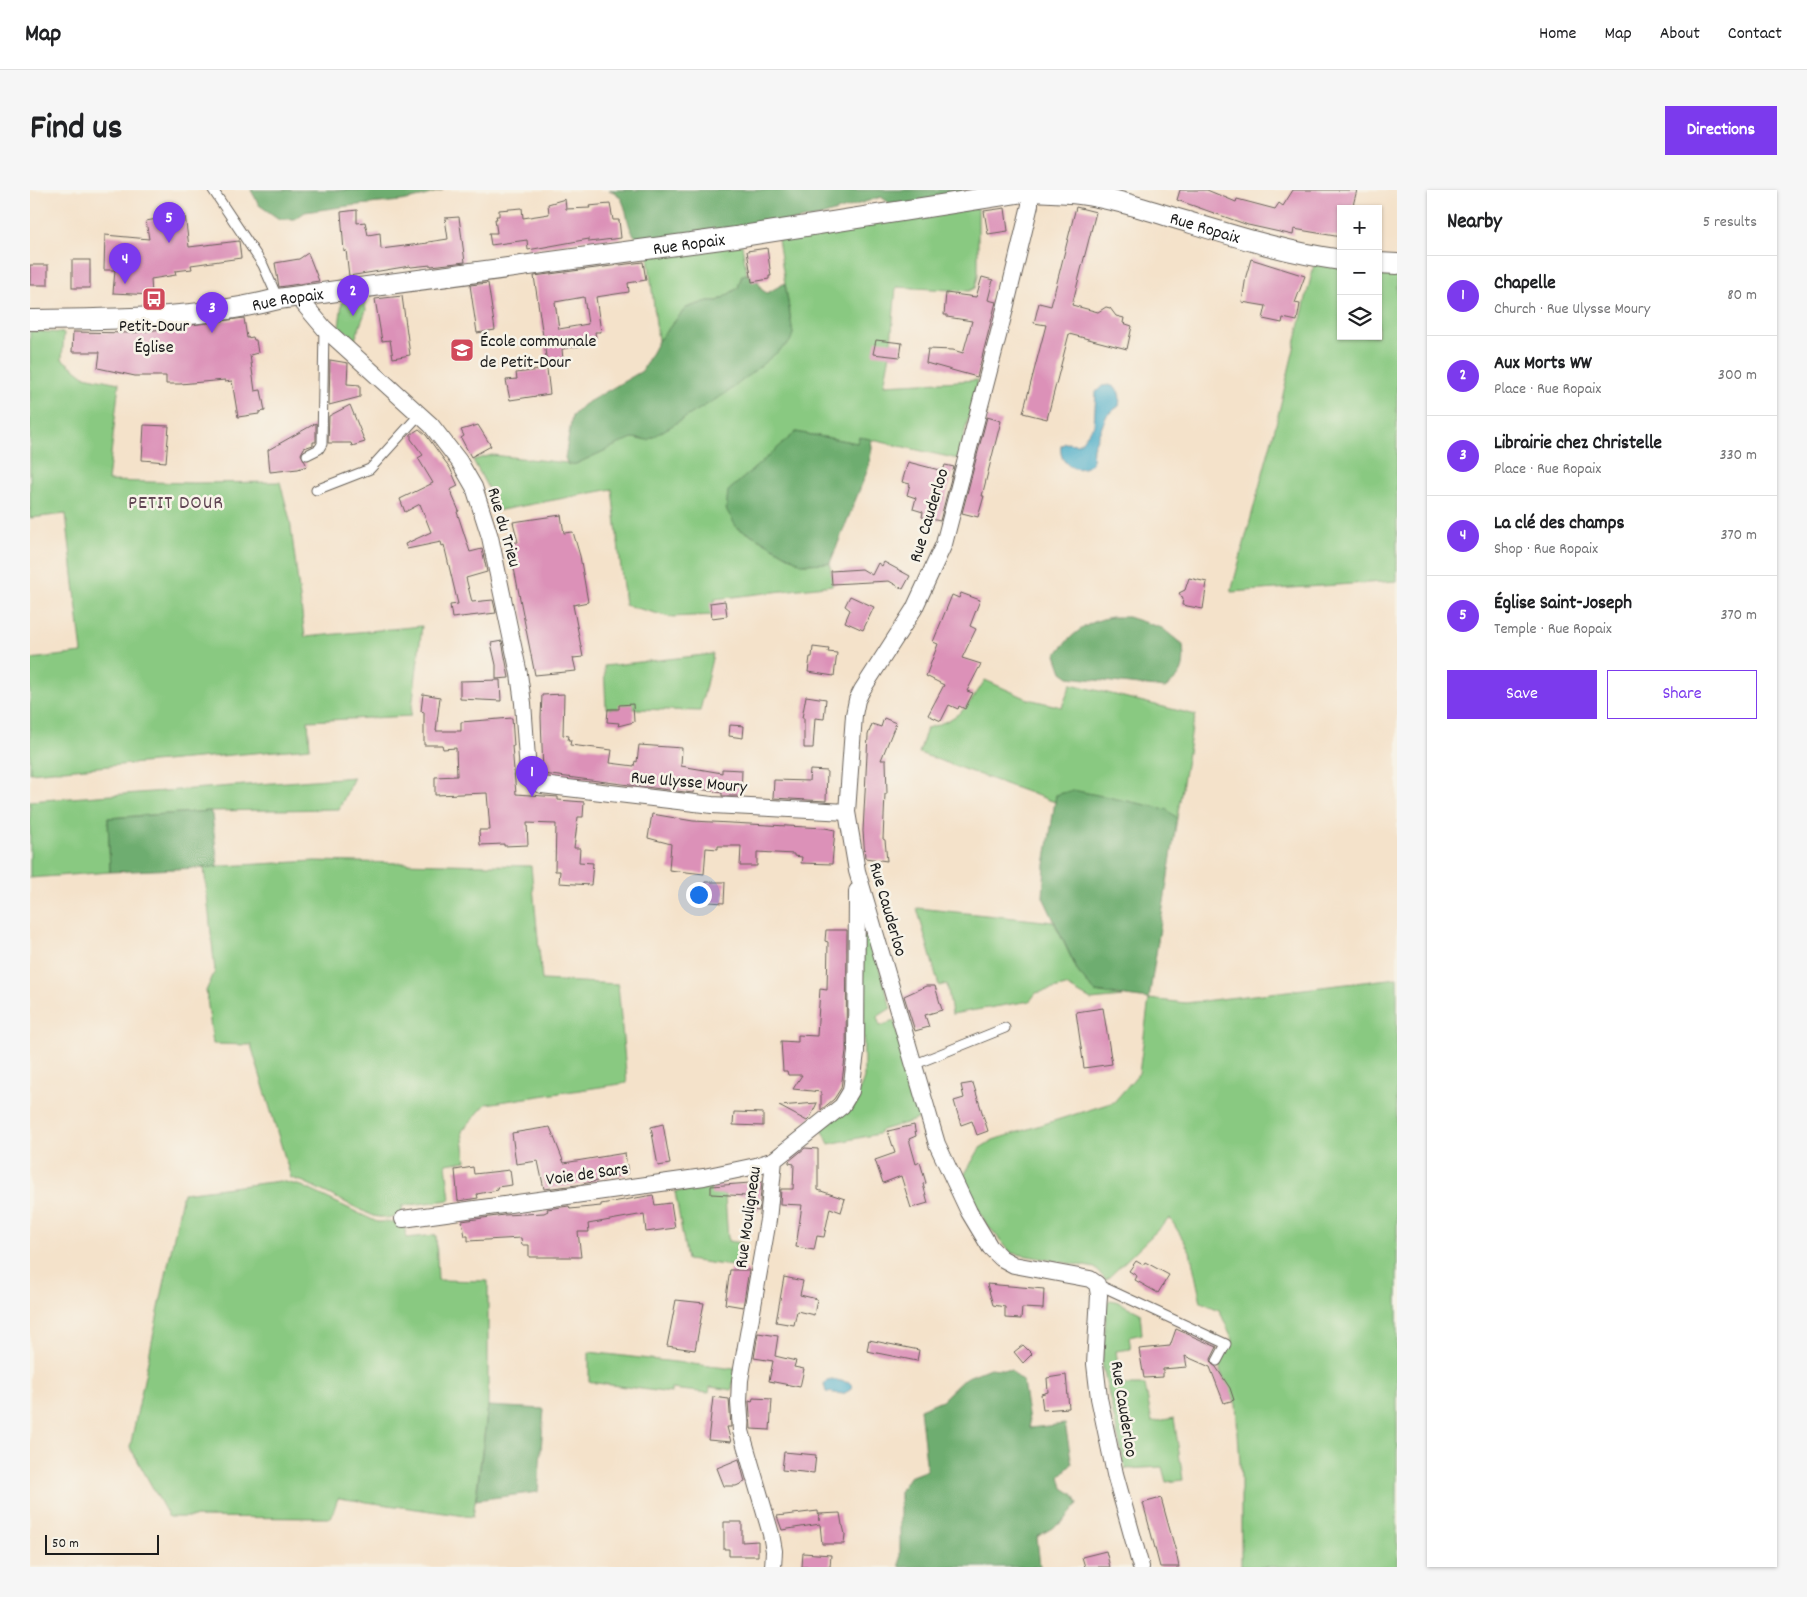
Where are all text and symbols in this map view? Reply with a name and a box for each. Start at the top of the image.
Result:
text: Map [25,18,61,52]
text: Home [1539,22,1576,47]
text: Map [1604,22,1632,47]
text: About [1660,22,1700,47]
text: Contact [1728,22,1782,47]
text: Find us [30,105,122,155]
button: Directions [1665,106,1777,155]
pin: 5 [153,202,185,243]
map controls [1337,205,1382,340]
button: + [1337,205,1382,250]
street label: Rue Ropaix [1166,207,1243,252]
text: Nearby [1447,208,1502,238]
text: 5 results [1703,211,1757,234]
street label: Rue Ropaix [652,229,727,263]
pin: 4 [109,243,141,284]
button: − [1337,250,1382,295]
text: Chapelle [1494,271,1556,298]
pin: 2 [337,275,369,316]
street label: Rue Ropaix [250,283,325,320]
text: 1 [1461,284,1465,307]
text: 80 m [1727,284,1757,307]
bus stop icon: Petit-Dour Église [141,286,167,312]
pin: 3 [196,292,228,333]
button: layers [1337,295,1382,340]
text: Church · Rue Ulysse Moury [1494,298,1650,321]
place label: Petit-Dour Église [119,315,190,361]
place label: École communale de Petit-Dour [480,330,597,376]
school or university icon: École communale de Petit-Dour [449,337,475,363]
text: Aux Morts WW [1494,351,1592,378]
text: 2 [1460,364,1467,387]
text: 300 m [1718,364,1757,387]
text: Place · Rue Ropaix [1494,378,1601,401]
text: Librairie chez Christelle [1494,431,1662,458]
text: 3 [1459,444,1467,467]
text: 330 m [1719,444,1757,467]
text: Place · Rue Ropaix [1494,458,1601,481]
street label: Rue Cauderloo [904,466,957,566]
street label: Rue du Trieu [479,485,526,570]
district label: PETIT DOUR [128,490,224,518]
text: La clé des champs [1494,511,1624,538]
text: 4 [1460,524,1466,547]
text: 370 m [1720,524,1757,547]
text: Shop · Rue Ropaix [1494,538,1598,561]
text: Église Saint-Joseph [1494,591,1632,618]
text: 5 [1459,604,1467,627]
text: 370 m [1720,604,1757,627]
text: Temple · Rue Ropaix [1494,618,1612,641]
button: Save [1447,670,1597,719]
button: Share [1607,670,1757,719]
pin: 1 [516,756,548,797]
street label: Rue Ulysse Moury [630,766,748,801]
street label: Rue Cauderloo [861,860,912,960]
your location [686,882,712,908]
street label: Voie de Sars [544,1157,630,1194]
street label: Rue Mouligneau [730,1165,769,1270]
street label: Rue Cauderloo [1103,1360,1142,1459]
scale bar [45,1532,159,1555]
text: 50 m [52,1534,79,1554]

